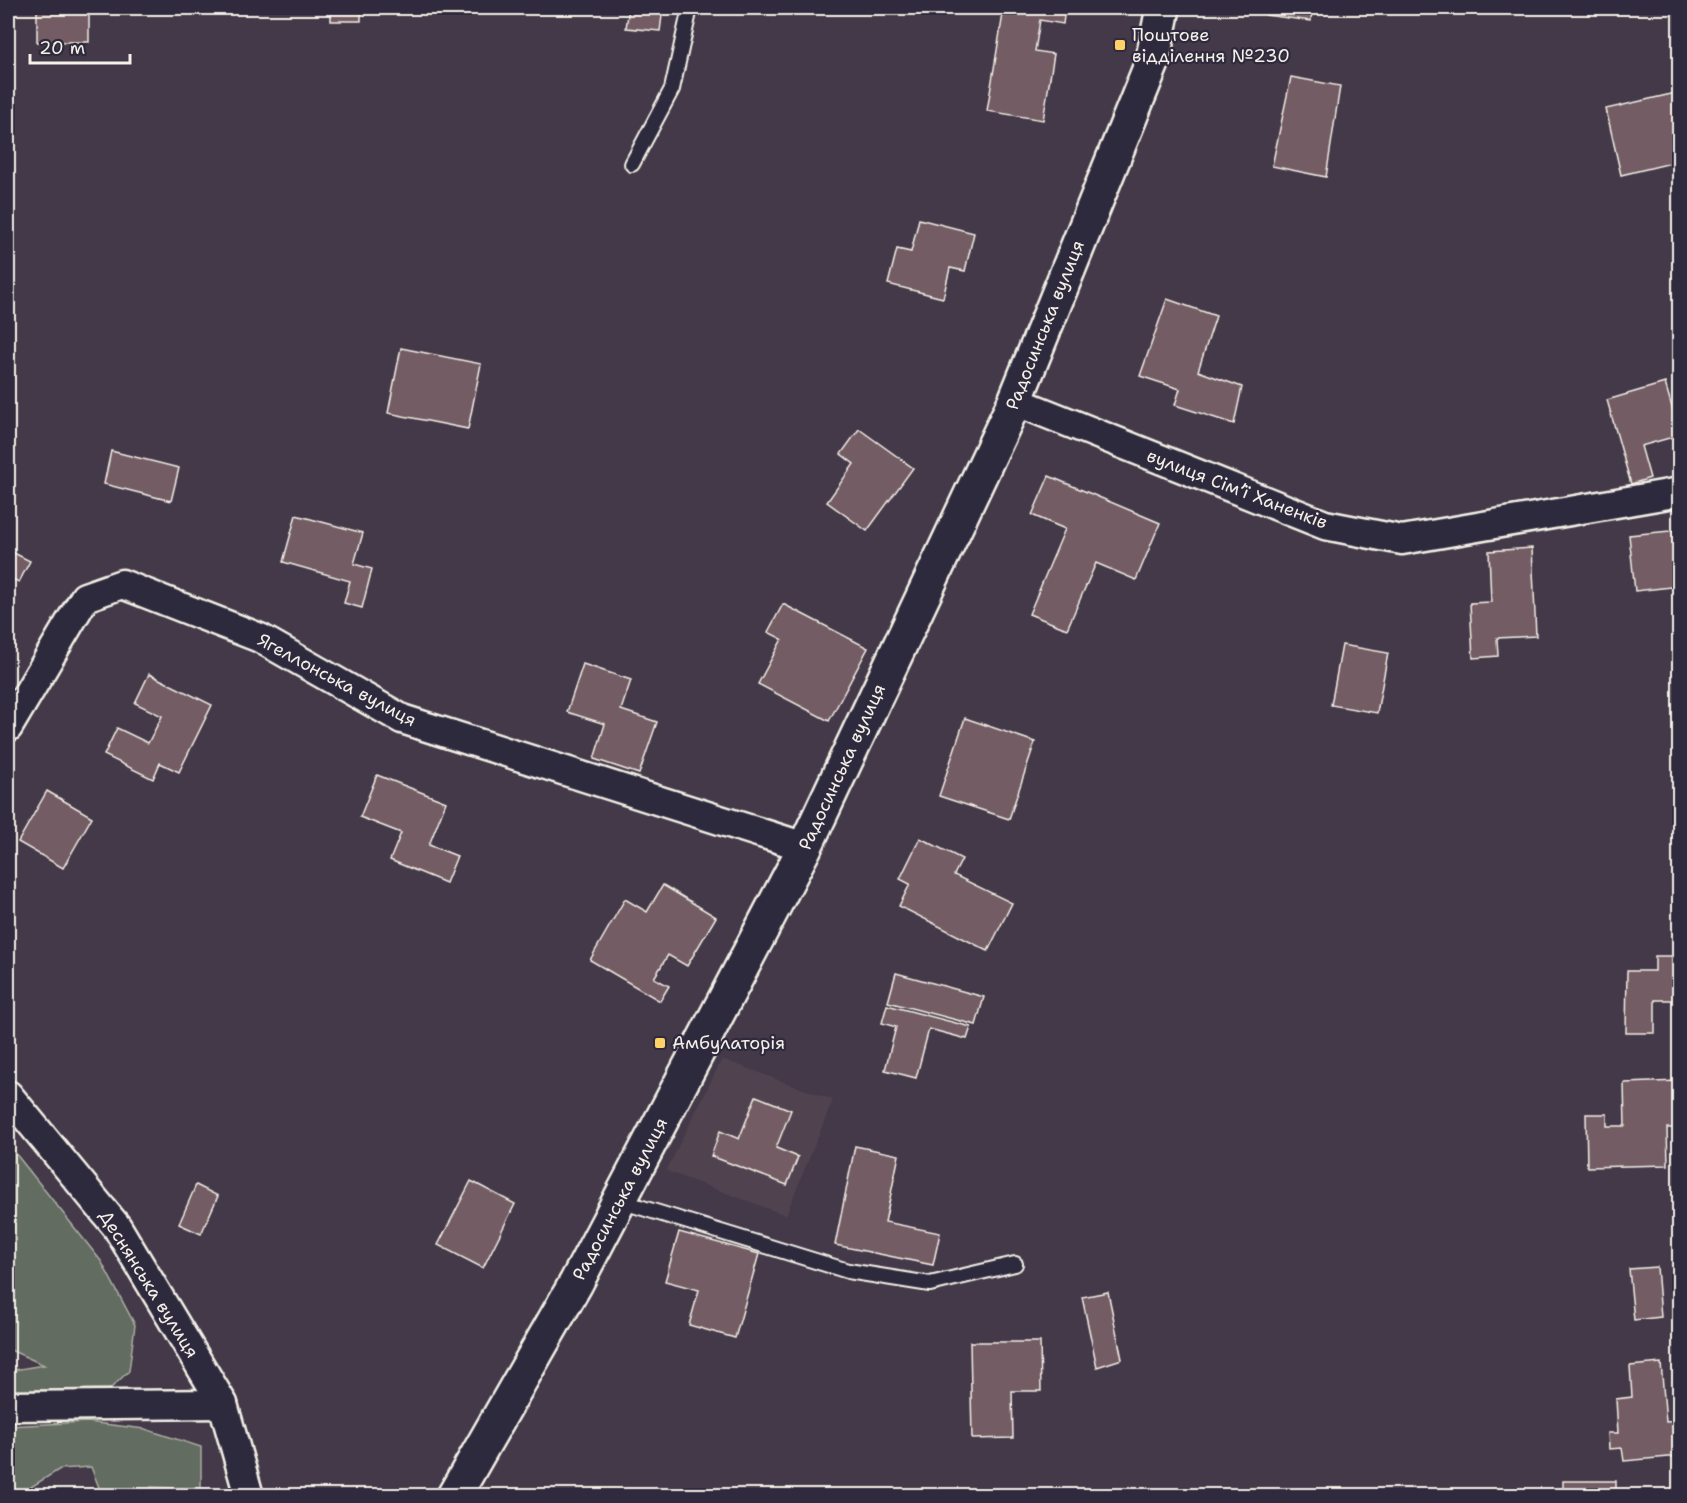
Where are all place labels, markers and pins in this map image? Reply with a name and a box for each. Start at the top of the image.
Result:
place label: Поштове відділення №230 [1132,23,1290,68]
marker: Поштове відділення №230 [1113,38,1127,52]
place label: Амбулаторія [672,1031,785,1055]
marker: Амбулаторія [653,1036,667,1050]

